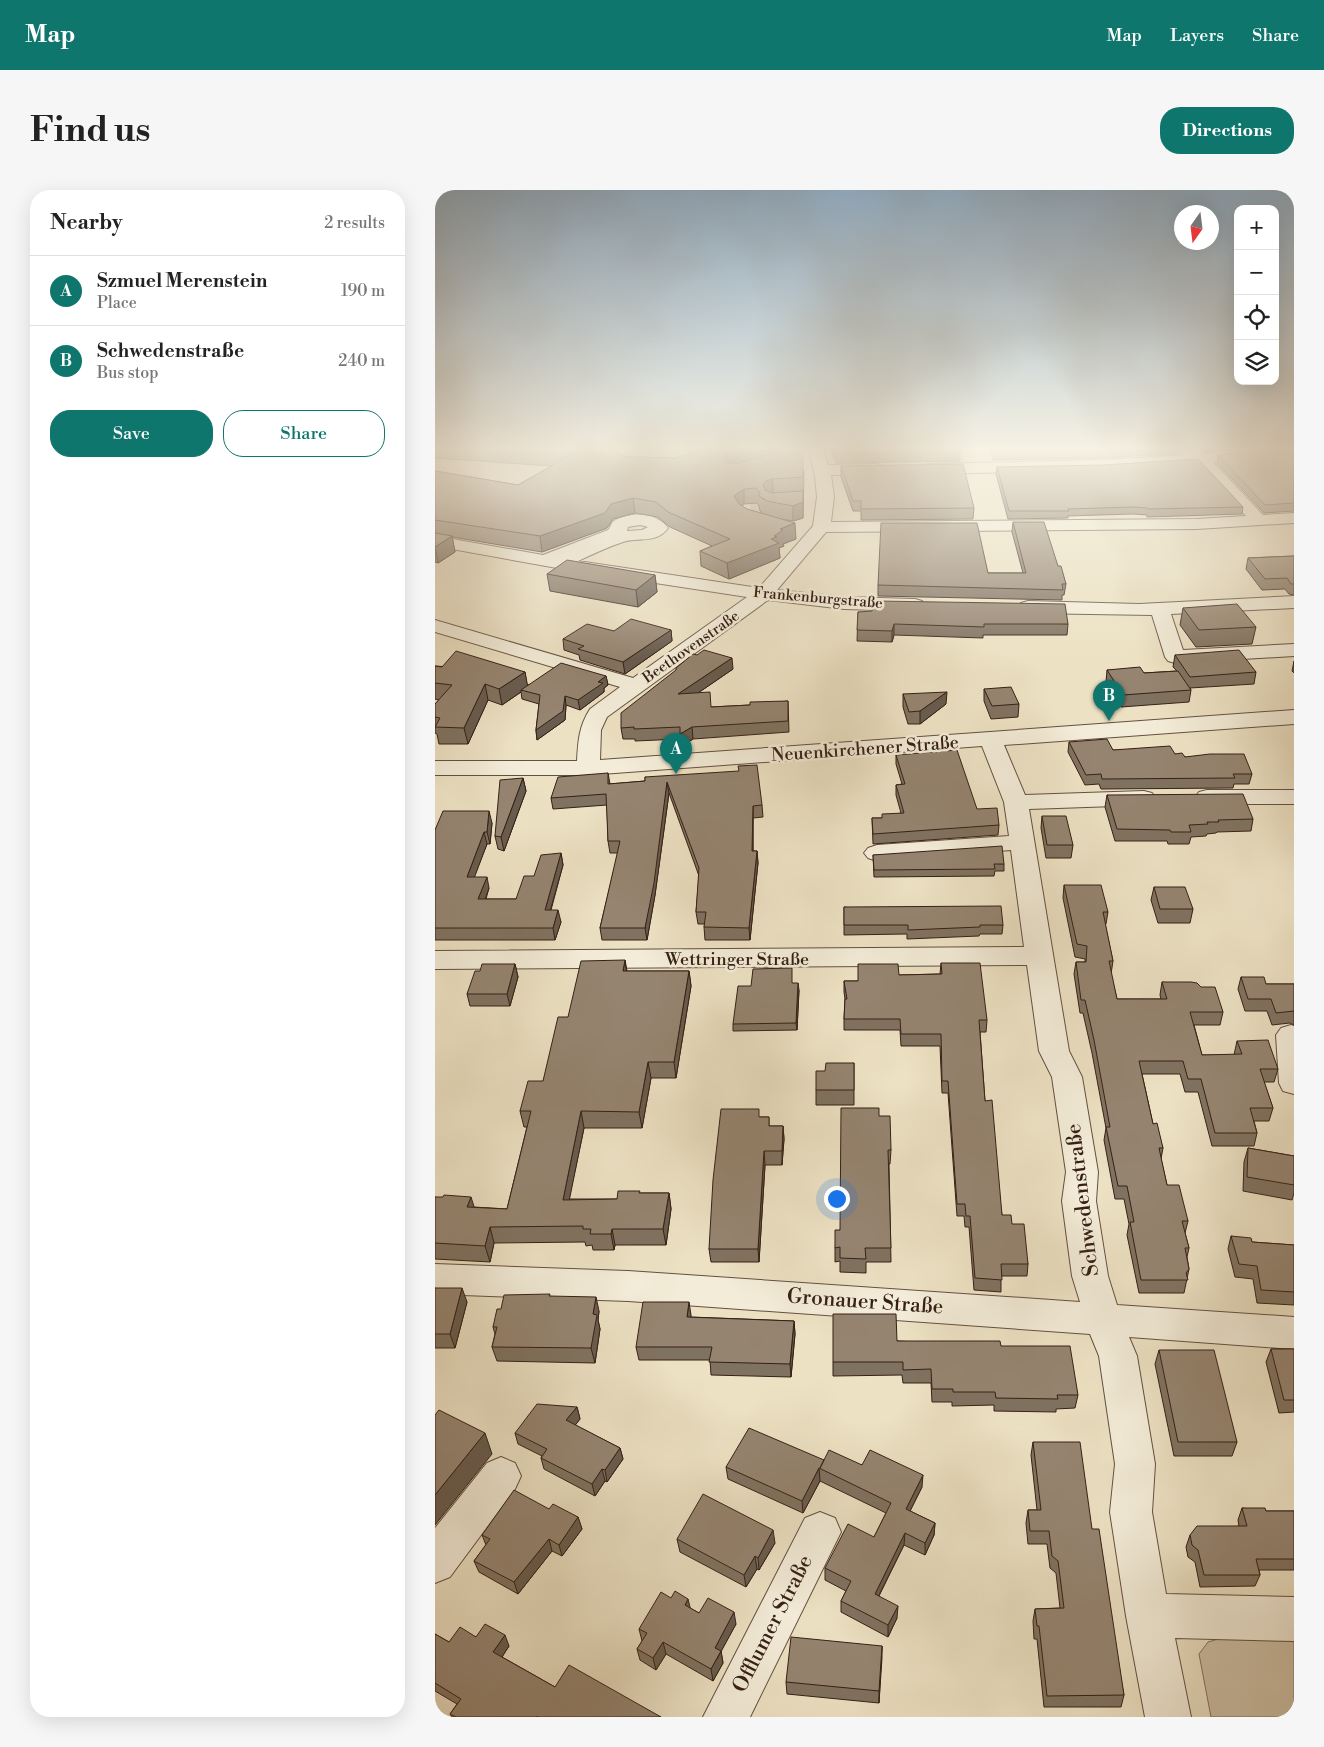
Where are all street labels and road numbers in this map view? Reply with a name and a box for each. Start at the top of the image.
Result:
street label: Frankenburgstraße [752,583,884,613]
street label: Beethovenstraße [638,607,743,688]
street label: Neuenkirchener Straße [770,731,960,767]
street label: Wettringer Straße [664,948,809,971]
street label: Schwedenstraße [1061,1122,1105,1278]
street label: Gronauer Straße [786,1284,944,1320]
street label: Offlumer Straße [727,1551,819,1697]

